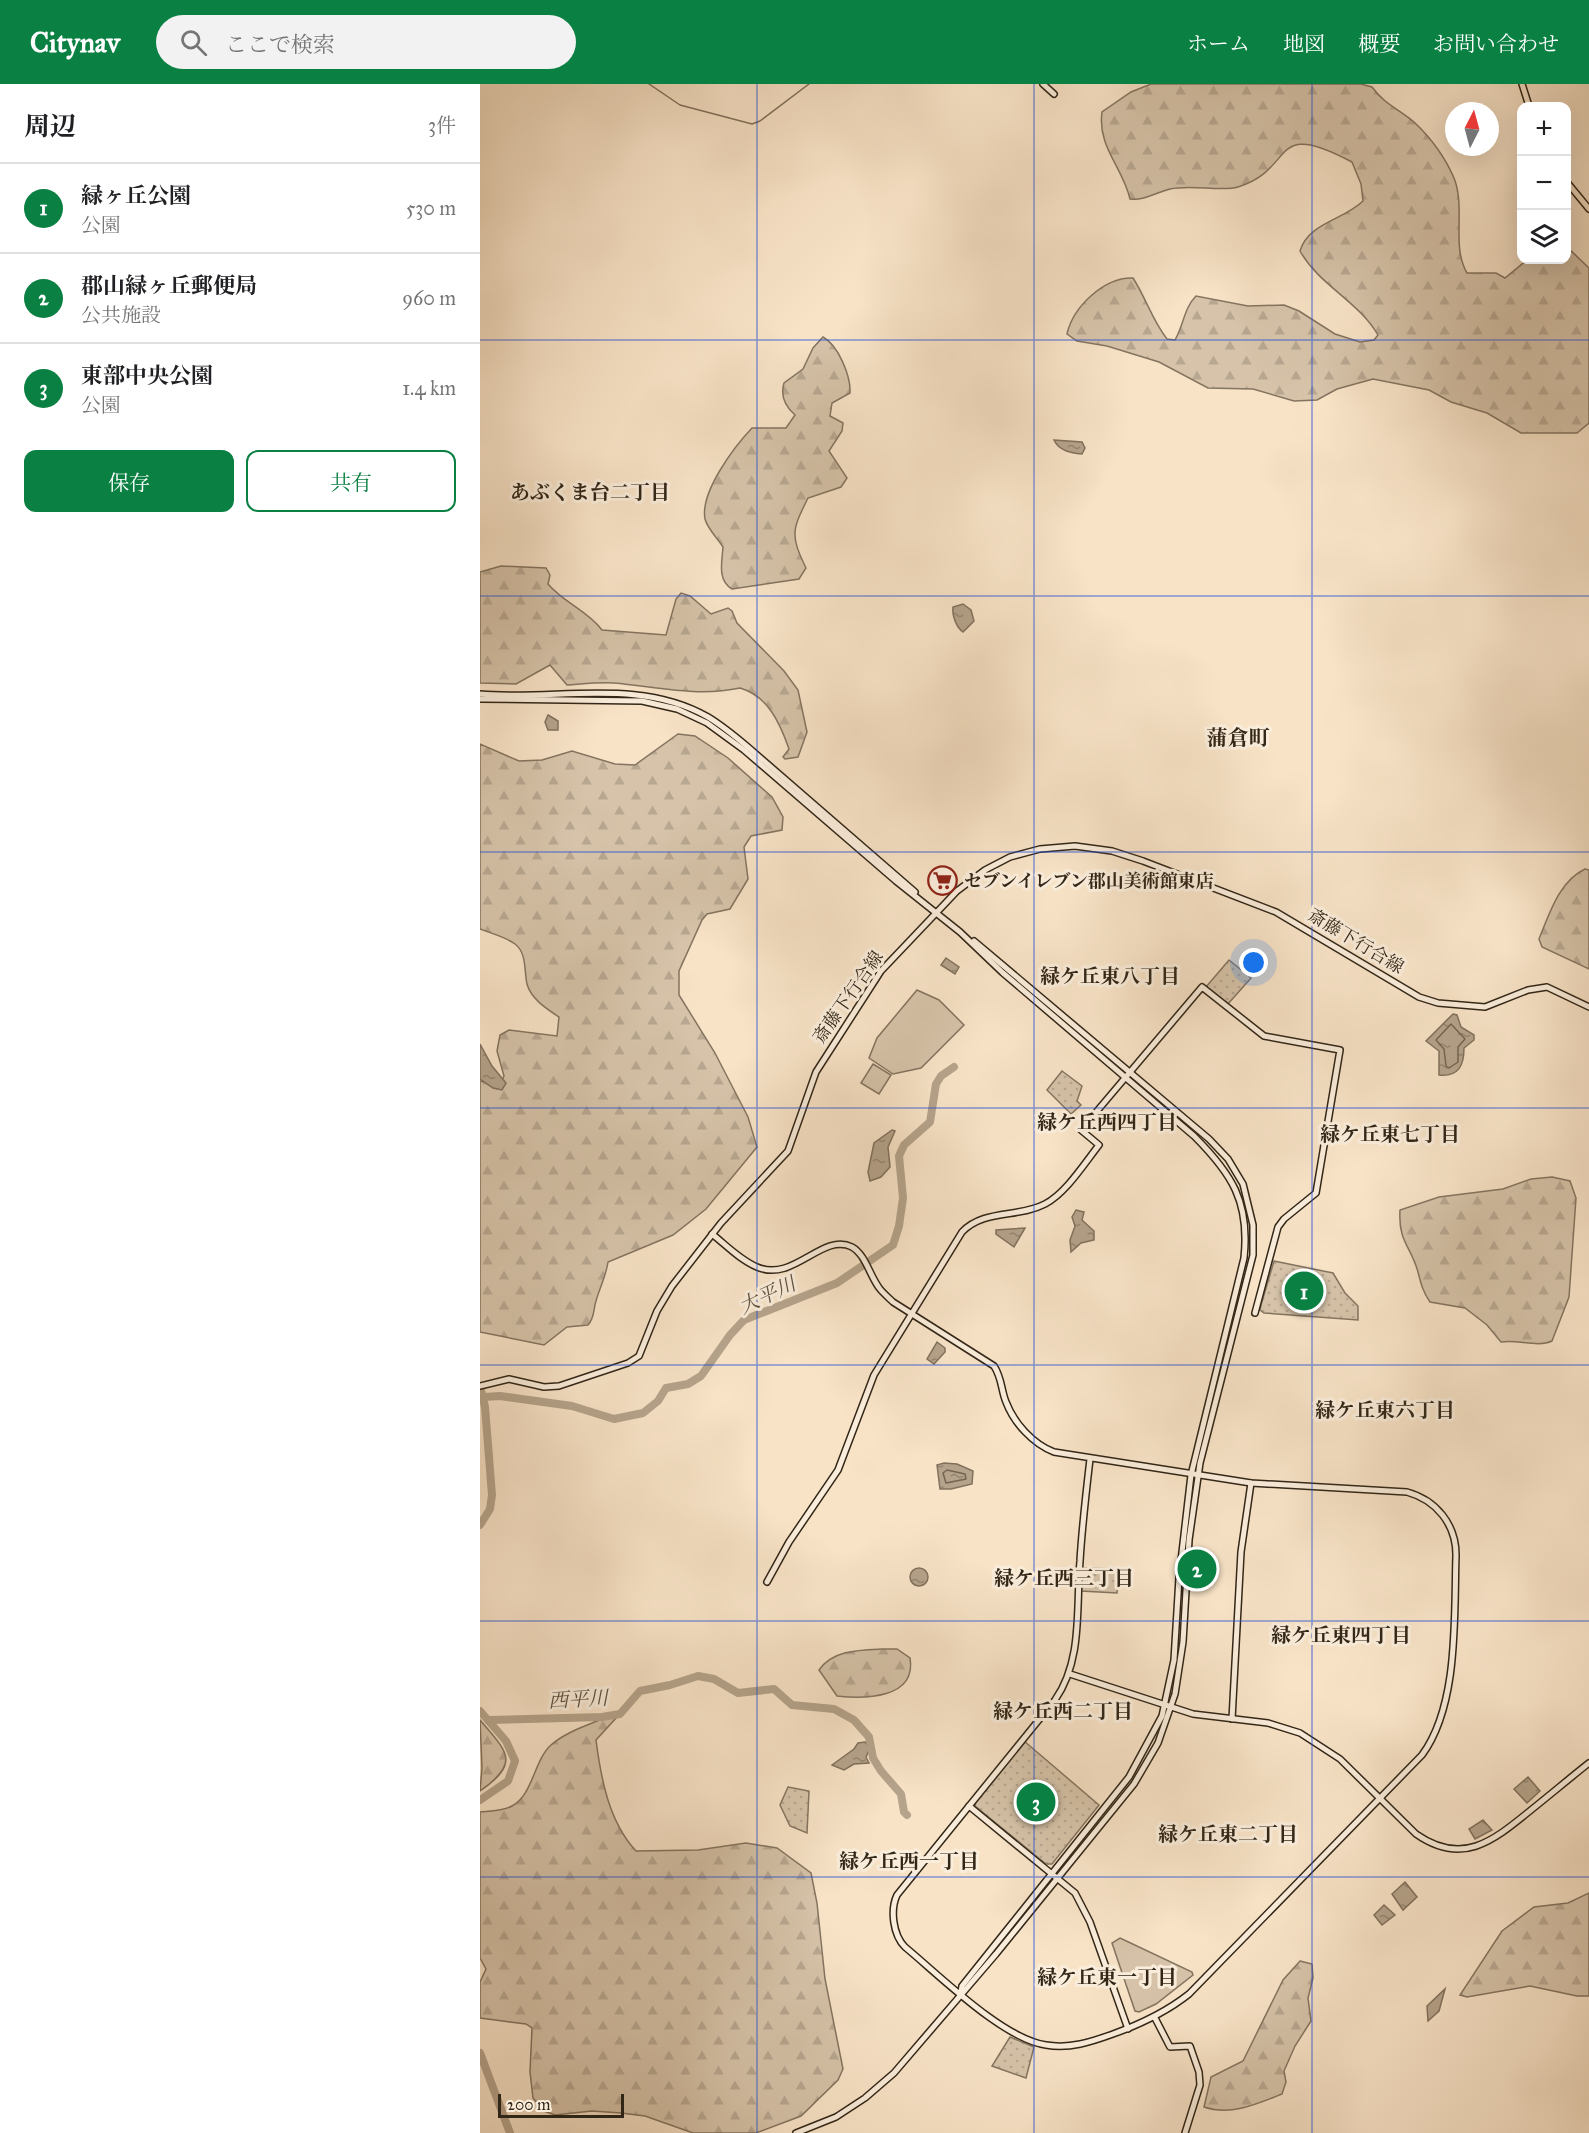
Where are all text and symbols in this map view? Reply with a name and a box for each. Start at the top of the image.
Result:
search box [156,15,576,69]
text: Citynav [30,25,120,60]
icon: search [177,26,210,59]
text: ここで検索 [225,31,335,58]
text: ホーム [1187,31,1250,57]
text: 地図 [1283,31,1325,57]
text: 概要 [1358,31,1400,57]
text: お問い合わせ [1433,31,1559,57]
north arrow [1445,102,1499,156]
map controls [1517,102,1571,264]
button: + [1517,102,1571,156]
text: 周辺 [24,110,76,142]
text: 3件 [428,113,456,137]
button: − [1517,156,1571,210]
text: 緑ヶ丘公園 [81,182,191,209]
text: 1 [40,196,47,220]
text: 530 m [406,196,456,220]
button: layers [1517,210,1571,264]
text: 公園 [81,213,121,237]
text: 郡山緑ヶ丘郵便局 [81,272,257,299]
text: 2 [39,286,48,310]
text: 960 m [402,286,456,310]
text: 公共施設 [81,303,161,327]
text: 東部中央公園 [81,362,213,389]
text: 3 [40,376,48,400]
text: 1.4 km [402,376,456,400]
text: 公園 [81,393,121,417]
button: 保存 [24,450,234,512]
button: 共有 [246,450,456,512]
district label: あぶくま台二丁目 [510,480,670,504]
district label: 蒲倉町 [1207,725,1270,751]
supermarket icon: セブンイレブン郡山美術館東店 [927,865,959,897]
place label: セブンイレブン郡山美術館東店 [964,870,1214,892]
street label: 斎藤下行合線 [1304,904,1408,978]
street label: 斎藤下行合線 [808,946,888,1048]
your location [1239,948,1268,977]
district label: 緑ケ丘東八丁目 [1040,964,1180,988]
district label: 緑ケ丘西四丁目 [1037,1110,1177,1134]
district label: 緑ケ丘東七丁目 [1320,1122,1460,1146]
pin: 1 [1284,1268,1324,1314]
water label: 大平川 [735,1271,801,1319]
district label: 緑ケ丘東六丁目 [1315,1398,1455,1422]
pin: 2 [1178,1546,1216,1592]
district label: 緑ケ丘西三丁目 [994,1566,1134,1590]
district label: 緑ケ丘東四丁目 [1271,1623,1411,1647]
water label: 西平川 [547,1685,611,1713]
district label: 緑ケ丘西二丁目 [993,1699,1133,1723]
pin: 3 [1016,1780,1056,1824]
district label: 緑ケ丘東二丁目 [1158,1822,1298,1846]
district label: 緑ケ丘西一丁目 [839,1849,979,1873]
district label: 緑ケ丘東一丁目 [1037,1965,1177,1989]
scale bar [498,2091,624,2118]
text: 200 m [507,2095,550,2114]

